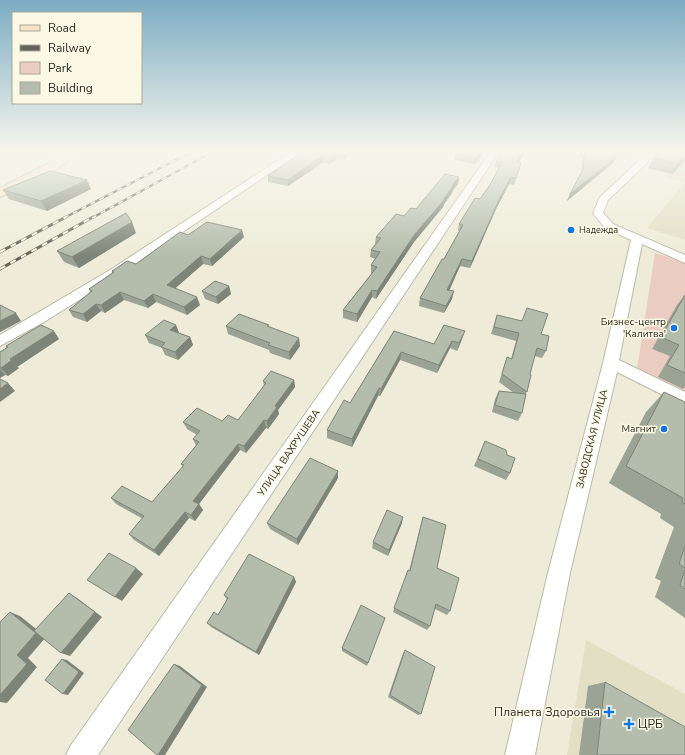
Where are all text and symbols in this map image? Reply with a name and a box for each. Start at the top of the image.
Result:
legend [12,12,142,104]
text: Road [48,20,76,36]
text: Railway [48,40,92,56]
text: Park [48,60,73,76]
text: Building [48,80,93,96]
place label: Надежда [579,224,618,236]
marker: Надежда [566,225,576,235]
place label: Бизнес-центр 'Калитва' [601,315,666,341]
marker: Бизнес-центр 'Калитва' [669,323,679,333]
street label: ЗАВОДСКАЯ УЛИЦА [573,387,611,490]
street label: УЛИЦА ВАХРУШЕВА [254,406,324,500]
place label: Магнит [622,422,657,436]
marker: Магнит [659,424,669,434]
place label: Планета Здоровья [494,704,600,720]
marker: Планета Здоровья [603,706,615,718]
place label: ЦРБ [638,716,663,732]
marker: ЦРБ [623,718,635,730]

